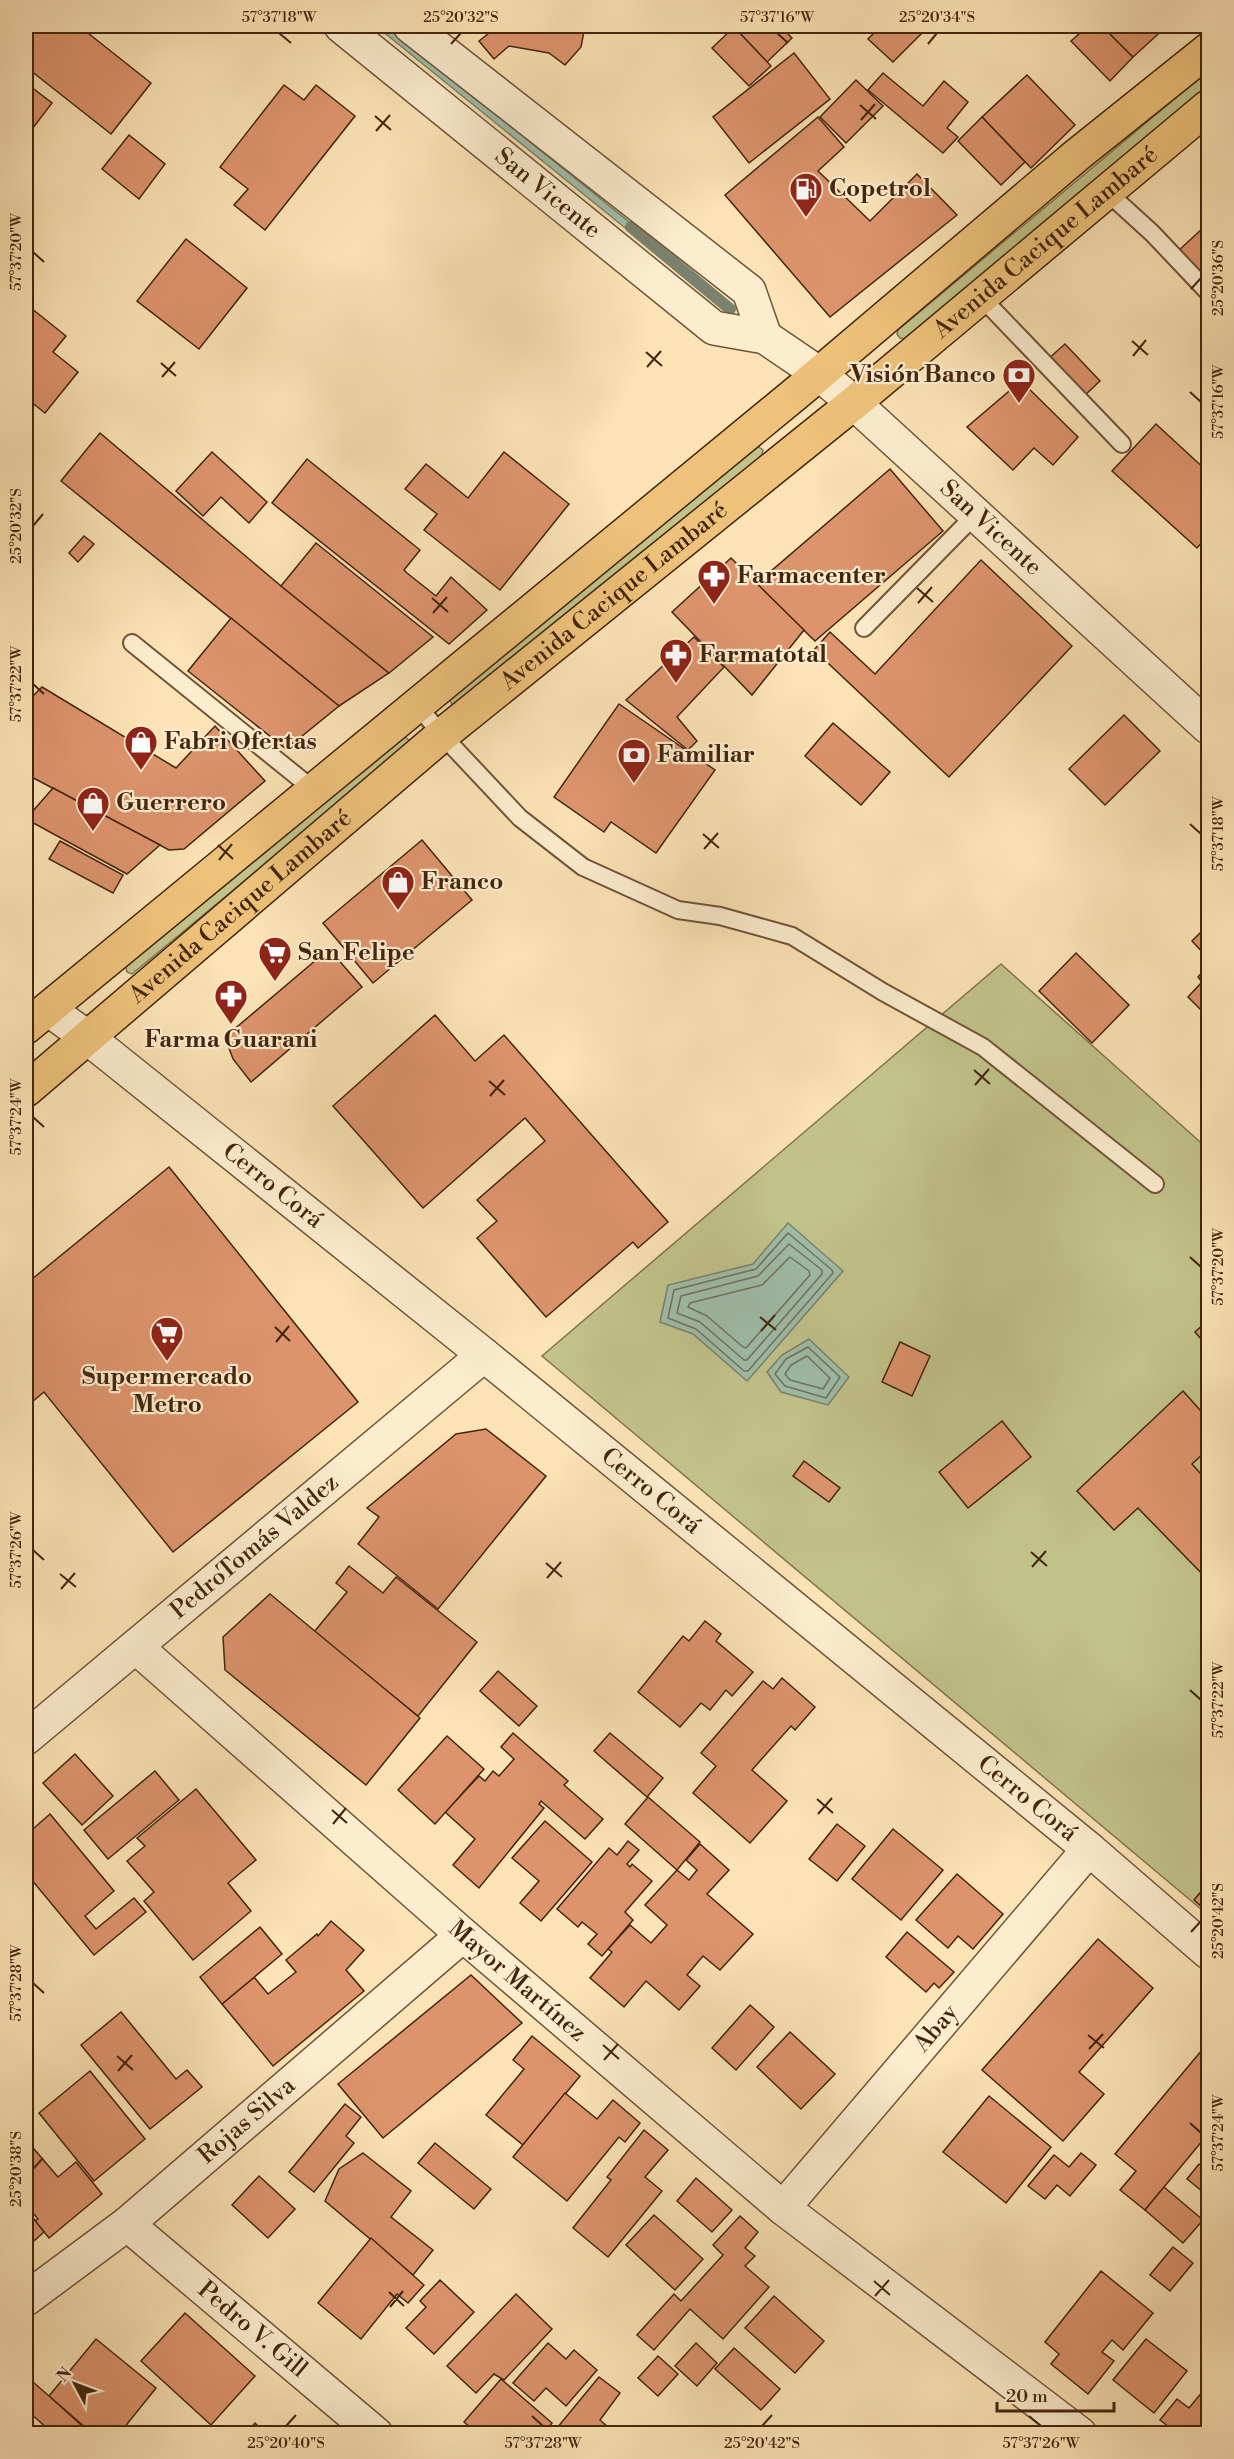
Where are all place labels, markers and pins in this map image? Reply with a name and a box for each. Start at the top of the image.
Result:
fuel station icon: Copetrol [788,171,824,218]
place label: Copetrol [829,174,931,204]
bank icon: Visión Banco [1001,357,1037,404]
place label: Visión Banco [849,360,996,390]
pharmacy icon: Farmacenter [696,558,732,605]
place label: Farmacenter [737,561,886,591]
pharmacy icon: Farmatotal [658,637,694,684]
place label: Farmatotal [699,640,827,670]
shop icon: Fabri Ofertas [123,724,159,771]
place label: Fabri Ofertas [164,727,317,757]
bank icon: Familiar [616,737,652,784]
place label: Familiar [657,740,755,770]
shop icon: Guerrero [75,785,111,832]
place label: Guerrero [116,788,226,818]
shop icon: Franco [380,864,416,911]
place label: Franco [421,867,503,897]
supermarket icon: San Felipe [257,935,293,982]
place label: San Felipe [298,938,415,968]
pharmacy icon: Farma Guarani [213,978,249,1025]
place label: Farma Guarani [145,1025,318,1055]
supermarket icon: Supermercado Metro [149,1315,185,1362]
place label: Supermercado Metro [82,1362,252,1420]

